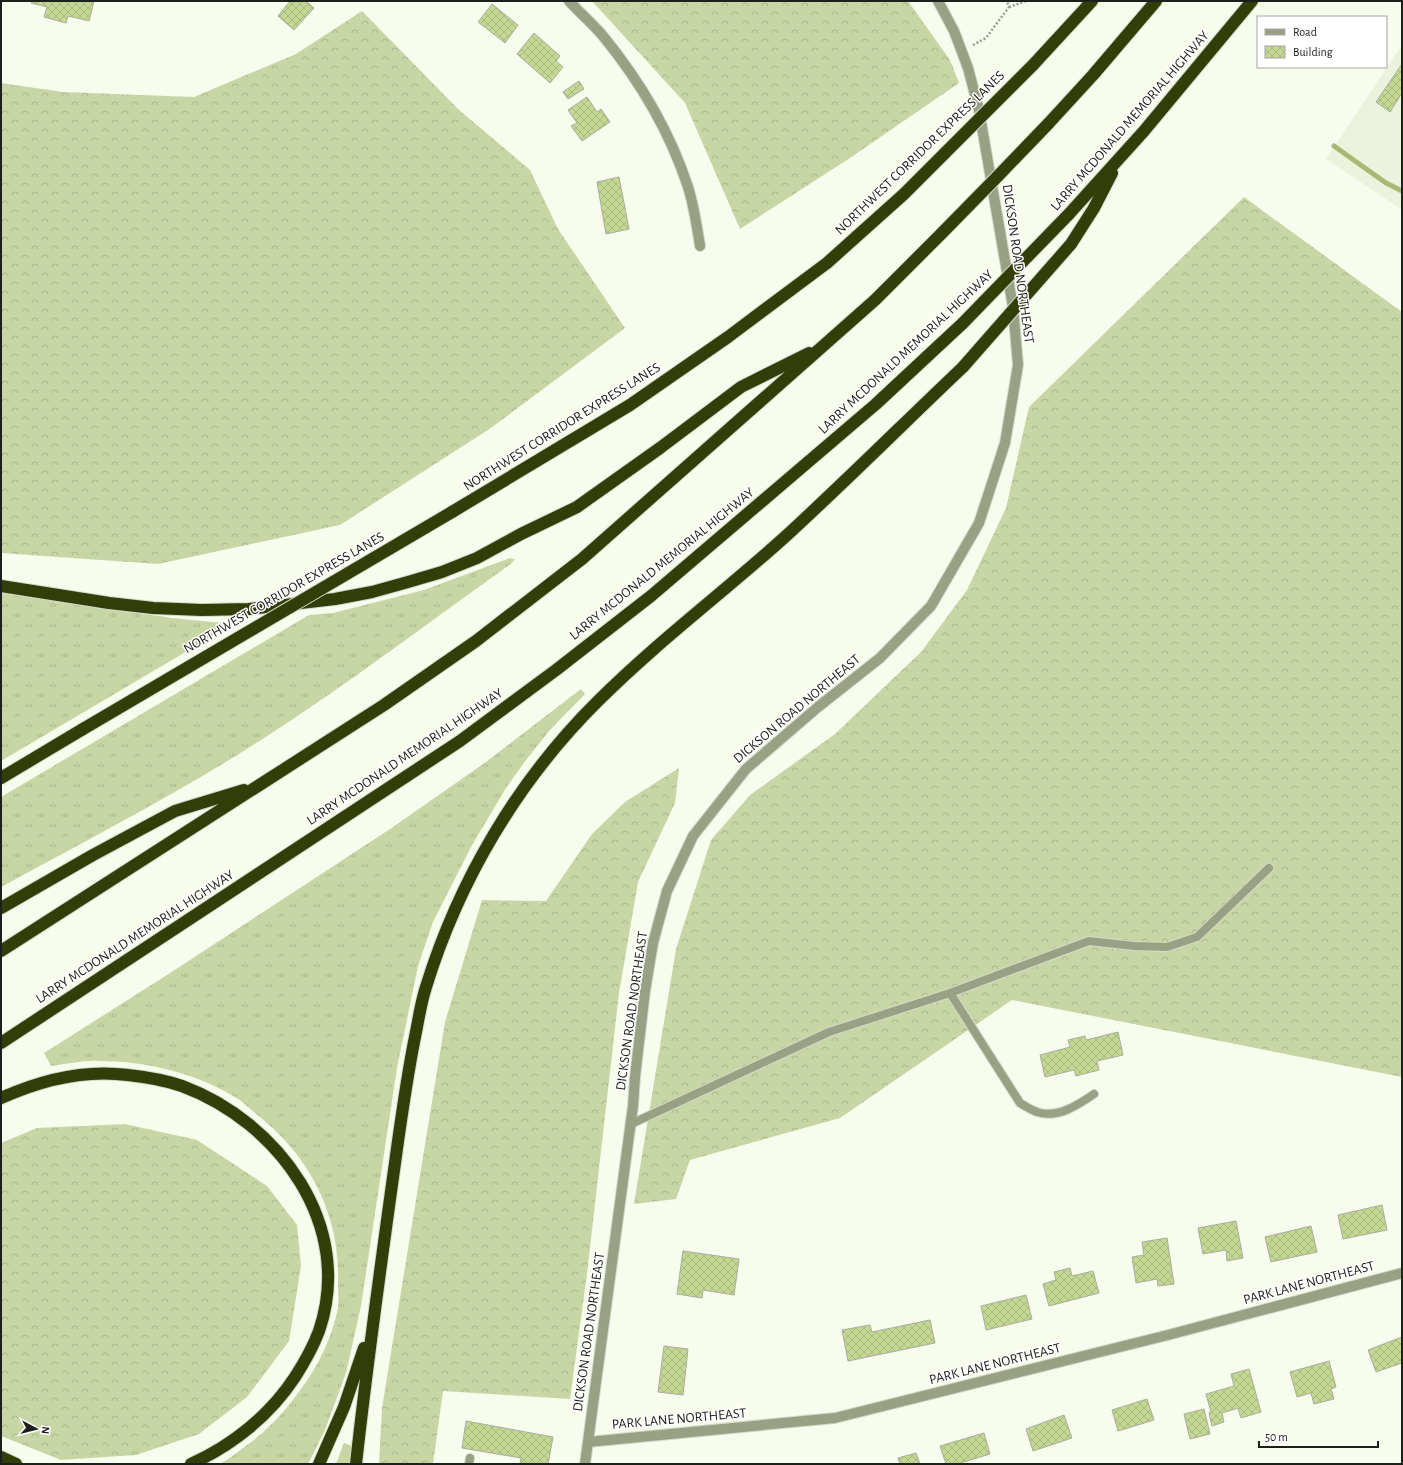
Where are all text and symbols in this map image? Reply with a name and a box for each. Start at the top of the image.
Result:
legend [1257,16,1387,68]
text: Road [1293,26,1317,38]
street label: LARRY MCDONALD MEMORIAL HIGHWAY [1048,28,1212,214]
text: Building [1293,46,1333,58]
street label: NORTHWEST CORRIDOR EXPRESS LANES [833,68,1007,238]
street label: DICKSON ROAD NORTHEAST [1000,183,1036,345]
street label: LARRY MCDONALD MEMORIAL HIGHWAY [816,267,996,437]
street label: NORTHWEST CORRIDOR EXPRESS LANES [461,360,663,494]
street label: LARRY MCDONALD MEMORIAL HIGHWAY [567,485,757,643]
street label: NORTHWEST CORRIDOR EXPRESS LANES [181,530,387,656]
street label: DICKSON ROAD NORTHEAST [731,652,863,766]
street label: LARRY MCDONALD MEMORIAL HIGHWAY [304,686,506,828]
street label: LARRY MCDONALD MEMORIAL HIGHWAY [33,867,237,1006]
street label: DICKSON ROAD NORTHEAST [614,930,650,1092]
street label: DICKSON ROAD NORTHEAST [571,1251,607,1413]
street label: PARK LANE NORTHEAST [1242,1259,1376,1307]
street label: PARK LANE NORTHEAST [928,1341,1062,1387]
street label: PARK LANE NORTHEAST [611,1406,747,1432]
north arrow [16,1409,56,1449]
scale bar [1259,1423,1378,1449]
text: N [40,1426,51,1435]
text: 50 m [1265,1431,1288,1443]

